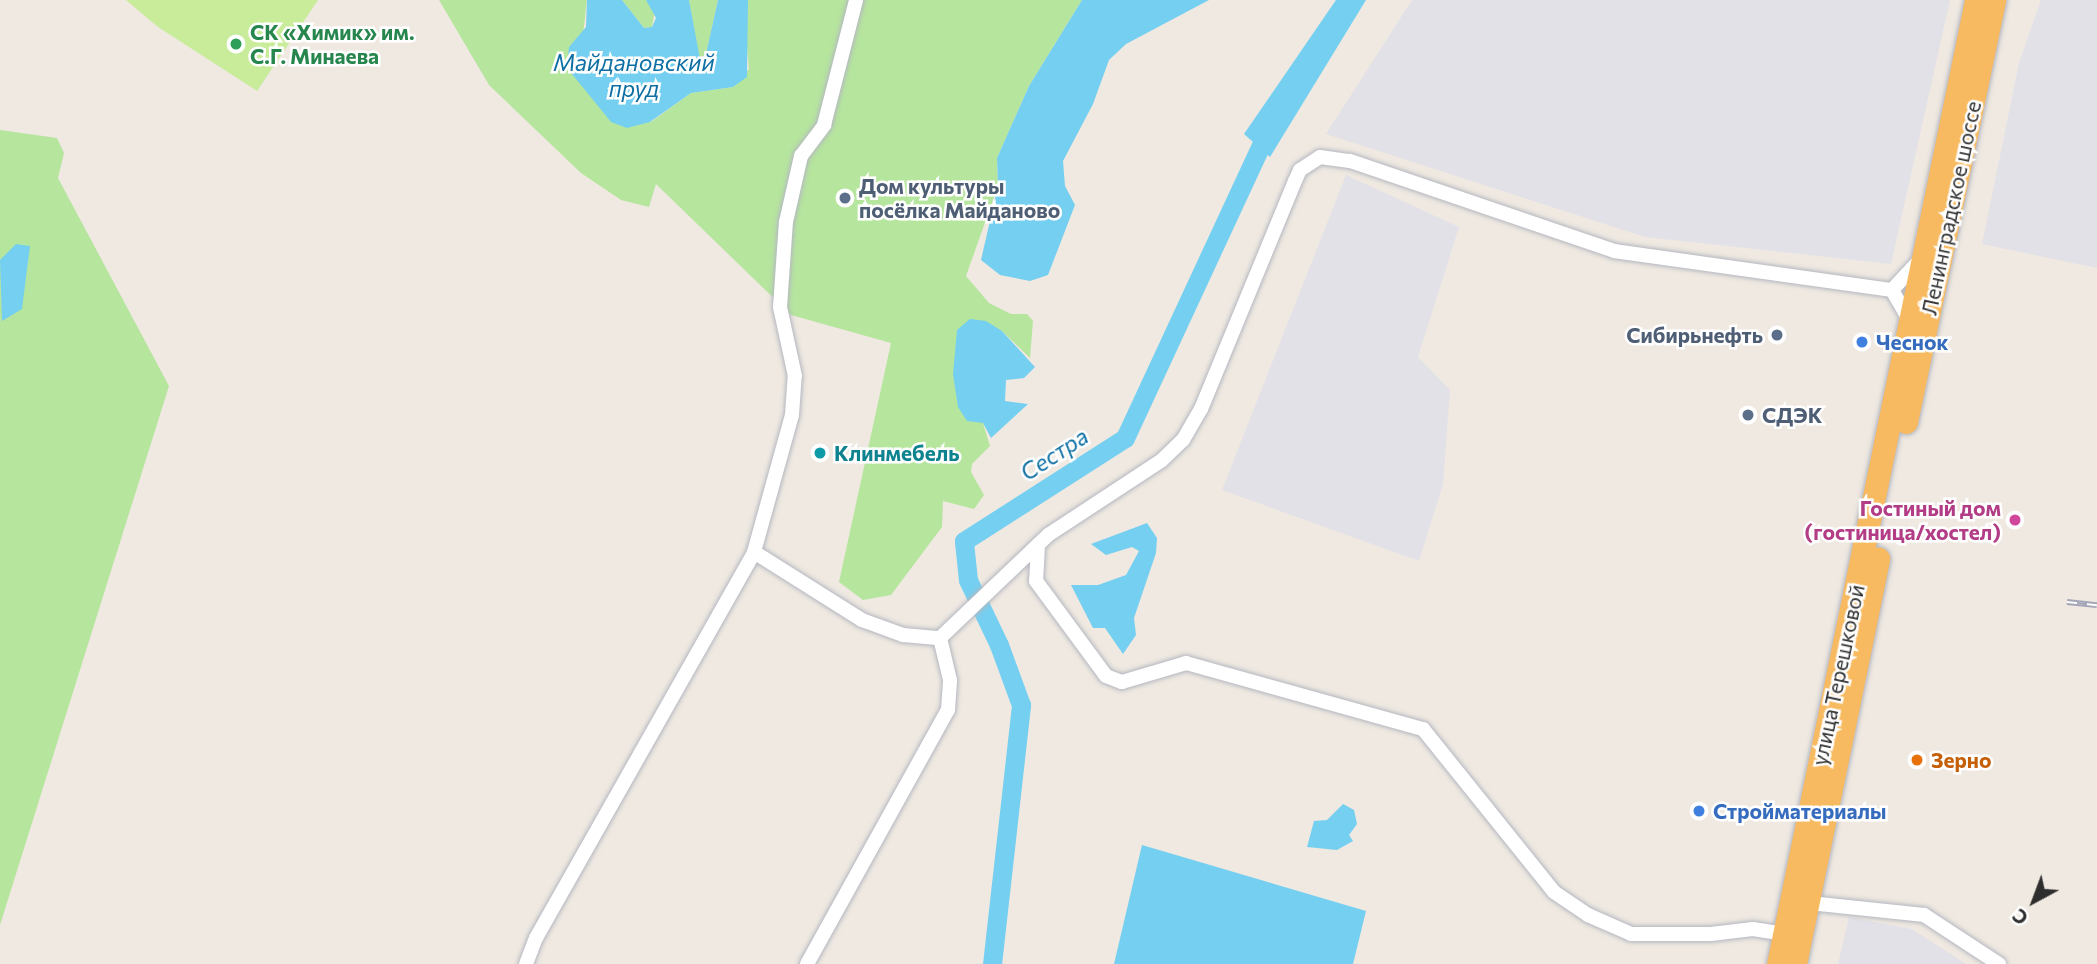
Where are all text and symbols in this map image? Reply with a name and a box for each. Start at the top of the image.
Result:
place label: СК «Химик» им. С.Г. Минаева [250,19,414,69]
marker: СК «Химик» им. С.Г. Минаева [228,36,244,52]
water label: Майдановский пруд [553,48,715,102]
street label: Ленинградское шоссе [1916,99,1986,317]
place label: Дом культуры посёлка Майданово [859,173,1060,223]
marker: Дом культуры посёлка Майданово [837,190,853,206]
place label: Сибирьнефть [1626,322,1763,348]
marker: Сибирьнефть [1769,327,1785,343]
place label: Чеснок [1876,329,1949,355]
marker: Чеснок [1854,334,1870,350]
place label: СДЭК [1762,402,1822,428]
marker: СДЭК [1740,407,1756,423]
water label: Сестра [1015,422,1093,486]
place label: Клинмебель [834,440,960,466]
marker: Клинмебель [812,445,828,461]
place label: Гостиный дом (гостиница/хостел) [1805,495,2001,545]
marker: Гостиный дом (гостиница/хостел) [2007,512,2023,528]
street label: улица Терешковой [1807,582,1869,768]
place label: Зерно [1931,747,1992,773]
marker: Зерно [1909,752,1925,768]
place label: Стройматериалы [1713,798,1886,824]
marker: Стройматериалы [1691,803,1707,819]
north arrow [1999,866,2069,936]
text: С [2007,904,2032,930]

